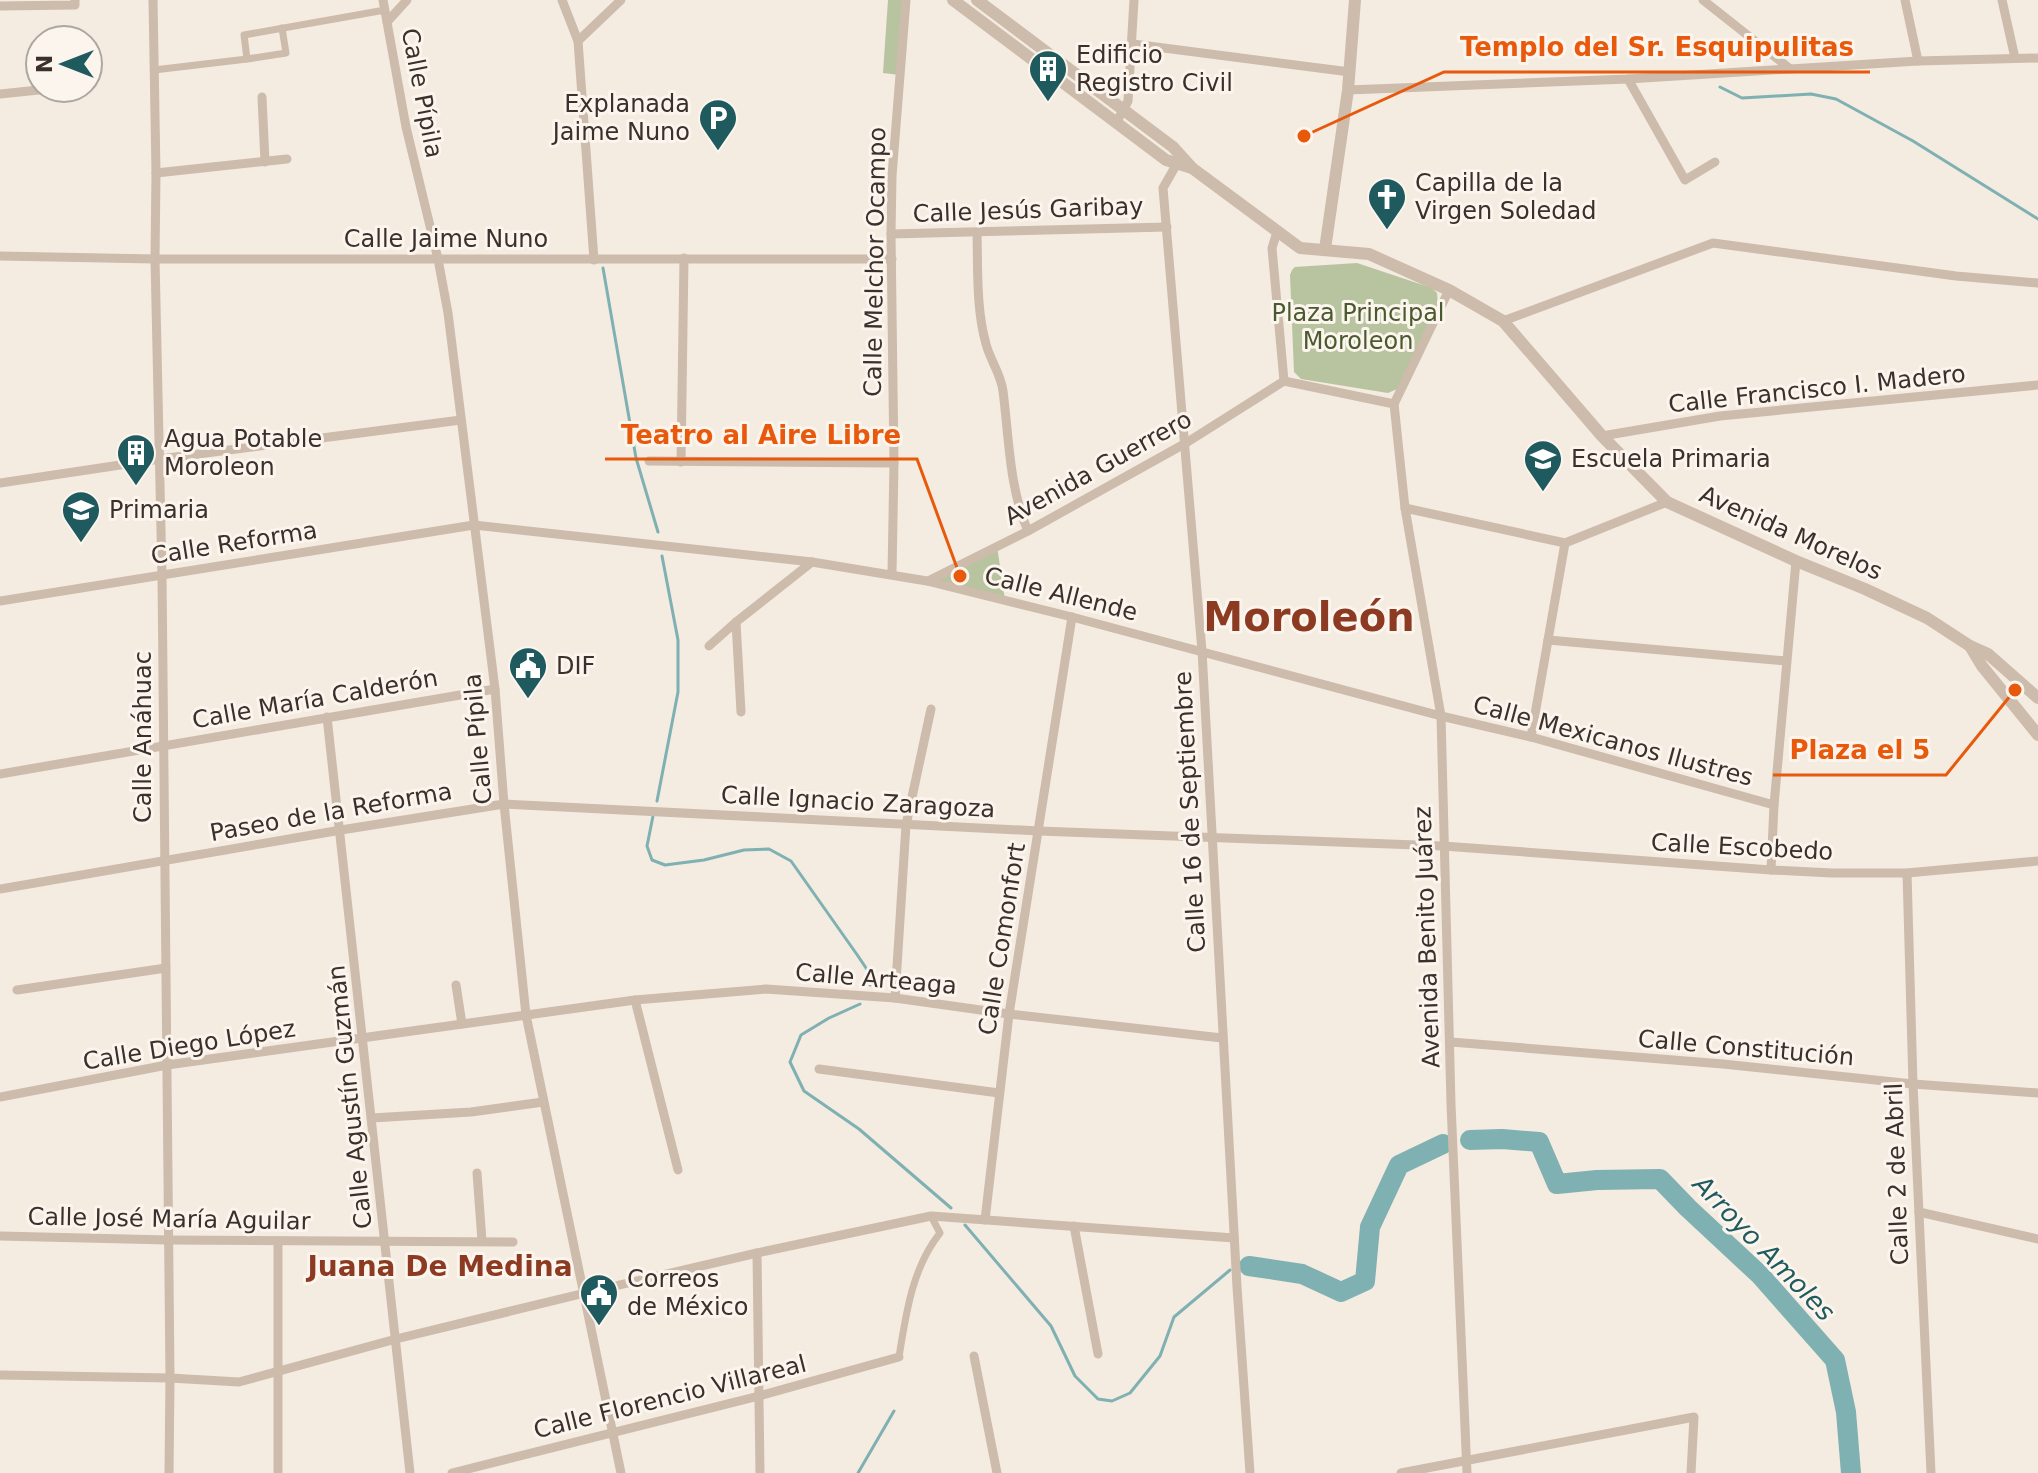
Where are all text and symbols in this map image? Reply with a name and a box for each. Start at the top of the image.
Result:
callout: Templo del Sr. Esquipulitas [1444,22,1870,72]
north arrow [24,24,104,104]
street label: Calle Pípila [396,26,448,160]
text: Templo del Sr. Esquipulitas [1460,32,1854,62]
place label: Edificio Registro Civil [1076,41,1233,97]
building icon: Edificio Registro Civil [1027,48,1069,103]
text: N [32,55,57,73]
place label: Explanada Jaime Nuno [551,90,690,146]
parking icon: Explanada Jaime Nuno [697,97,739,152]
street label: Calle Melchor Ocampo [859,127,891,397]
place label: Capilla de la Virgen Soledad [1415,169,1596,225]
church icon: Capilla de la Virgen Soledad [1366,176,1408,231]
street label: Calle Jesús Garibay [912,192,1144,228]
street label: Calle Jaime Nuno [344,225,548,253]
park label: Plaza Principal Moroleon [1271,299,1445,355]
street label: Calle Francisco I. Madero [1667,359,1967,419]
street label: Avenida Guerrero [1000,405,1196,531]
callout: Teatro al Aire Libre [605,409,917,459]
text: Teatro al Aire Libre [621,420,901,450]
place label: Agua Potable Moroleon [164,425,322,481]
building icon: Agua Potable Moroleon [115,432,157,487]
school or university icon: Escuela Primaria [1522,438,1564,493]
place label: Escuela Primaria [1571,445,1771,473]
street label: Avenida Morelos [1695,480,1887,586]
school or university icon: Primaria [60,489,102,544]
place label: Primaria [109,496,209,524]
street label: Calle Reforma [149,516,319,570]
street label: Calle Allende [981,561,1141,627]
district label: Moroleón [1203,594,1415,640]
public building icon: DIF [507,645,549,700]
street label: Calle Anáhuac [129,651,157,823]
place label: DIF [556,652,595,680]
street label: Calle María Calderón [190,664,440,734]
street label: Calle 16 de Septiembre [1169,671,1211,953]
street label: Calle Pípila [458,672,498,806]
street label: Calle Mexicanos Ilustres [1470,690,1756,792]
callout: Plaza el 5 [1773,725,1946,775]
text: Plaza el 5 [1790,735,1930,765]
street label: Paseo de la Reforma [208,777,454,847]
street label: Calle Ignacio Zaragoza [720,781,996,823]
street label: Avenida Benito Juárez [1408,806,1446,1068]
street label: Calle Escobedo [1650,828,1834,866]
street label: Calle Comonfort [973,841,1031,1037]
street label: Calle Arteaga [794,958,958,1000]
street label: Calle Agustín Guzmán [322,964,378,1230]
street label: Calle Diego López [81,1014,297,1076]
street label: Calle Constitución [1637,1025,1855,1071]
street label: Calle 2 de Abril [1880,1082,1914,1266]
water label: Arroyo Amoles [1686,1168,1841,1327]
street label: Calle José María Aguilar [27,1203,311,1235]
district label: Juana De Medina [305,1250,573,1283]
place label: Correos de México [627,1265,748,1321]
public building icon: Correos de México [578,1272,620,1327]
street label: Calle Florencio Villareal [531,1350,809,1444]

